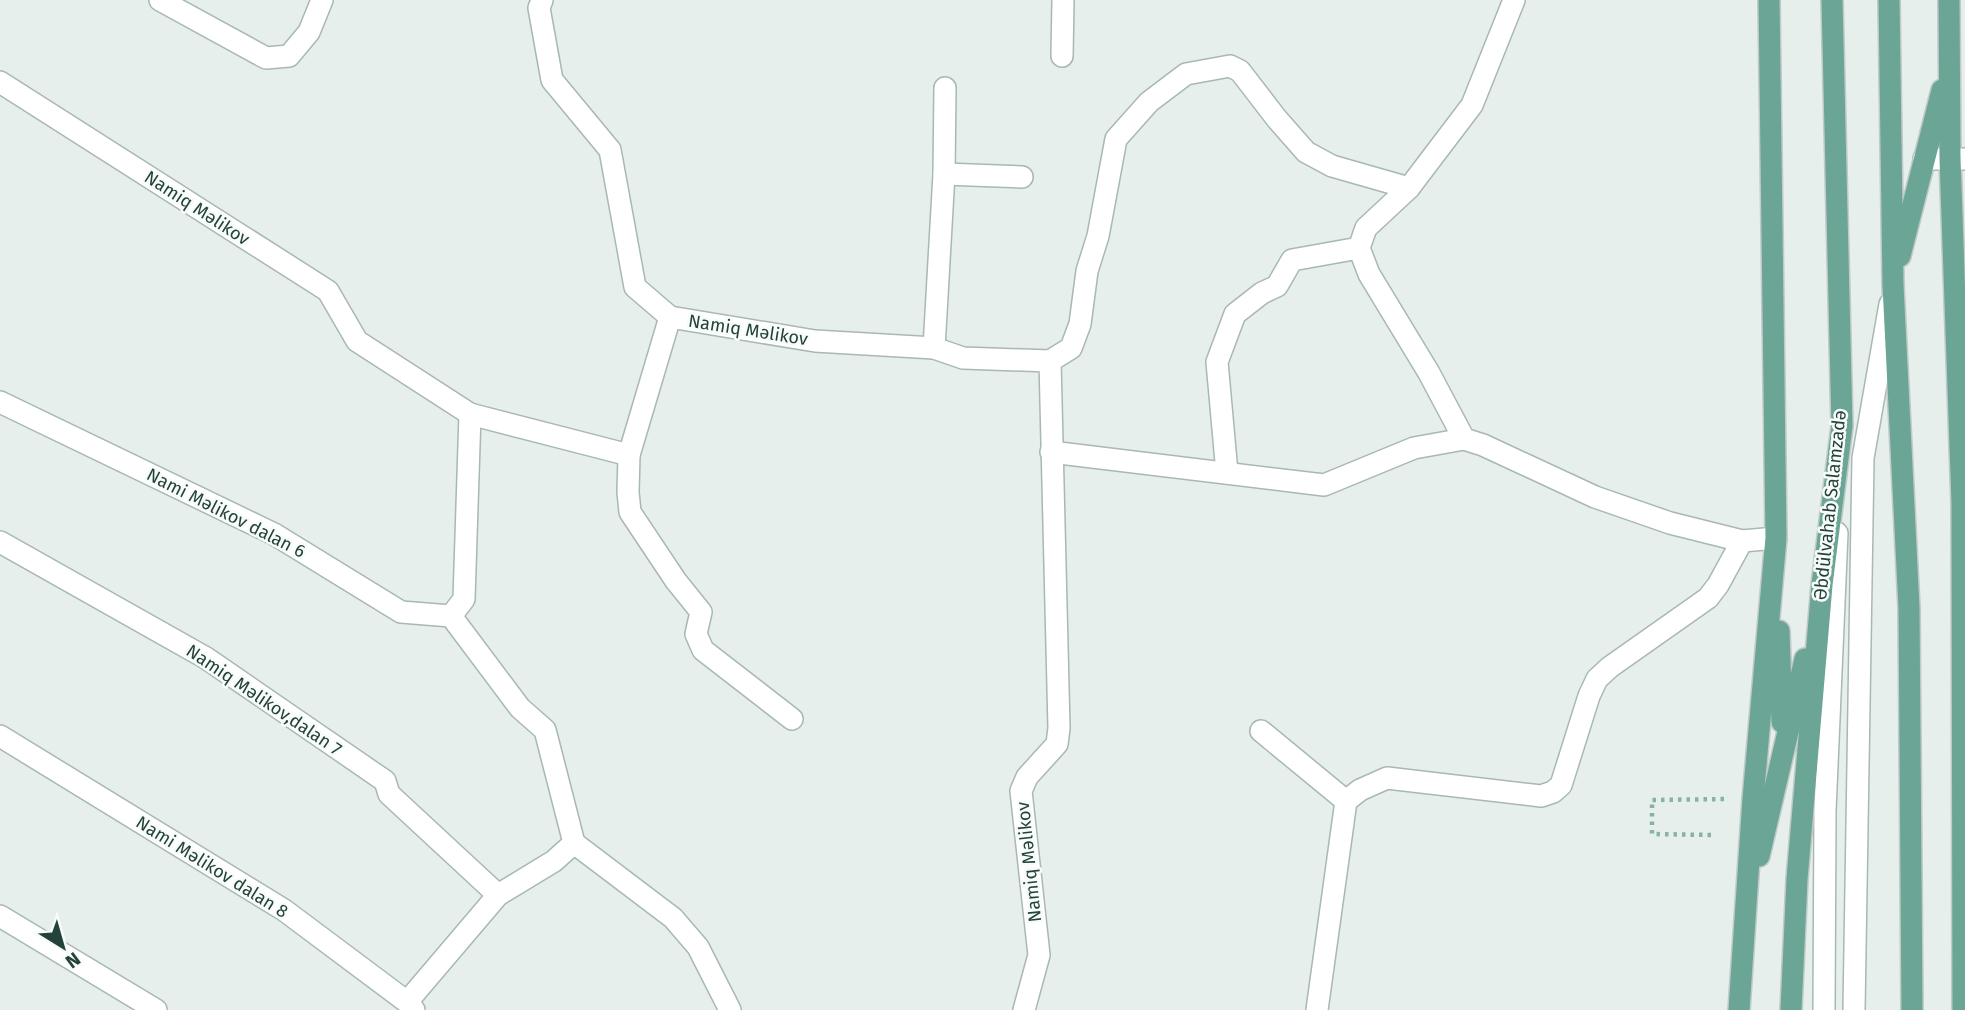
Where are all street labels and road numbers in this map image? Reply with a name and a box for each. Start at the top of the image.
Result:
street label: Namiq Məlikov [140,166,254,250]
street label: Namiq Məlikov [687,310,810,350]
street label: Əbdülvahab Salamzadə [1809,409,1851,601]
street label: Nami Məlikov dalan 6 [143,463,309,563]
street label: Namiq Məlikov,dalan 7 [182,640,346,760]
street label: Namiq Məlikov [1012,801,1046,923]
street label: Nami Məlikov dalan 8 [132,811,292,923]

